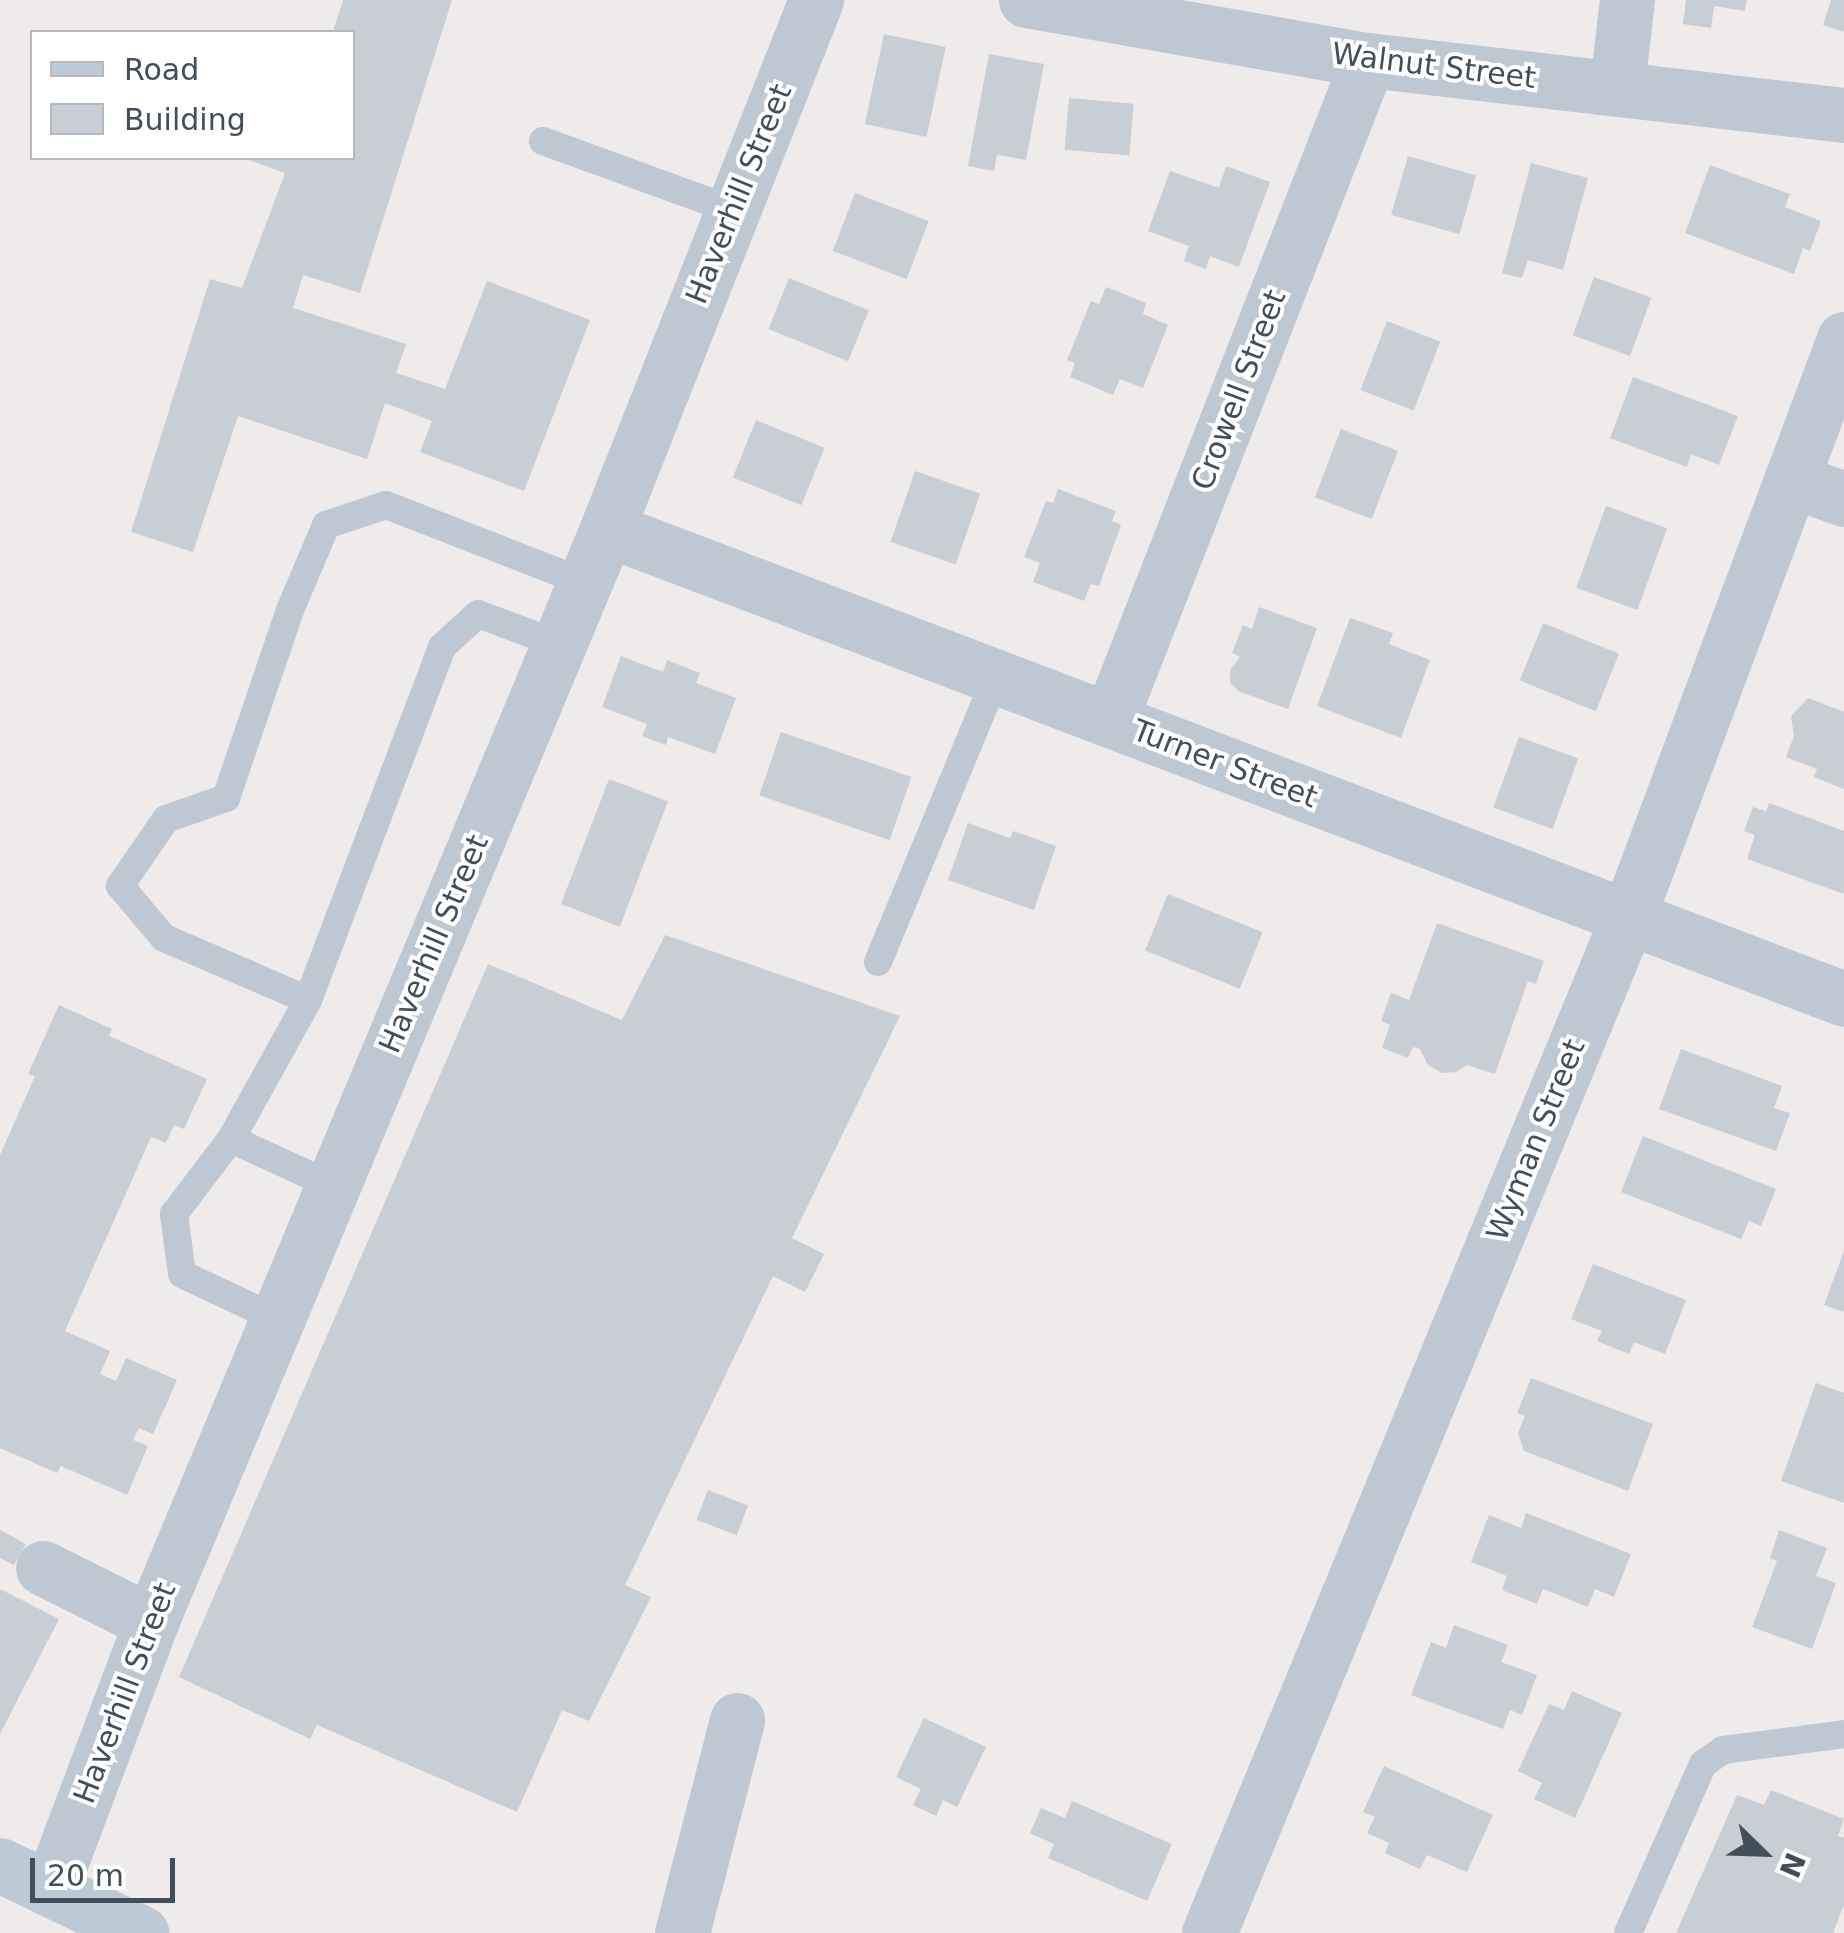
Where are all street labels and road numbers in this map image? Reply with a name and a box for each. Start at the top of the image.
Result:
street label: Walnut Street [1330,36,1538,96]
street label: Haverhill Street [679,79,799,309]
street label: Crowell Street [1184,285,1294,495]
street label: Turner Street [1127,712,1323,816]
street label: Haverhill Street [372,829,496,1059]
street label: Wyman Street [1479,1034,1593,1246]
street label: Haverhill Street [66,1577,184,1809]

